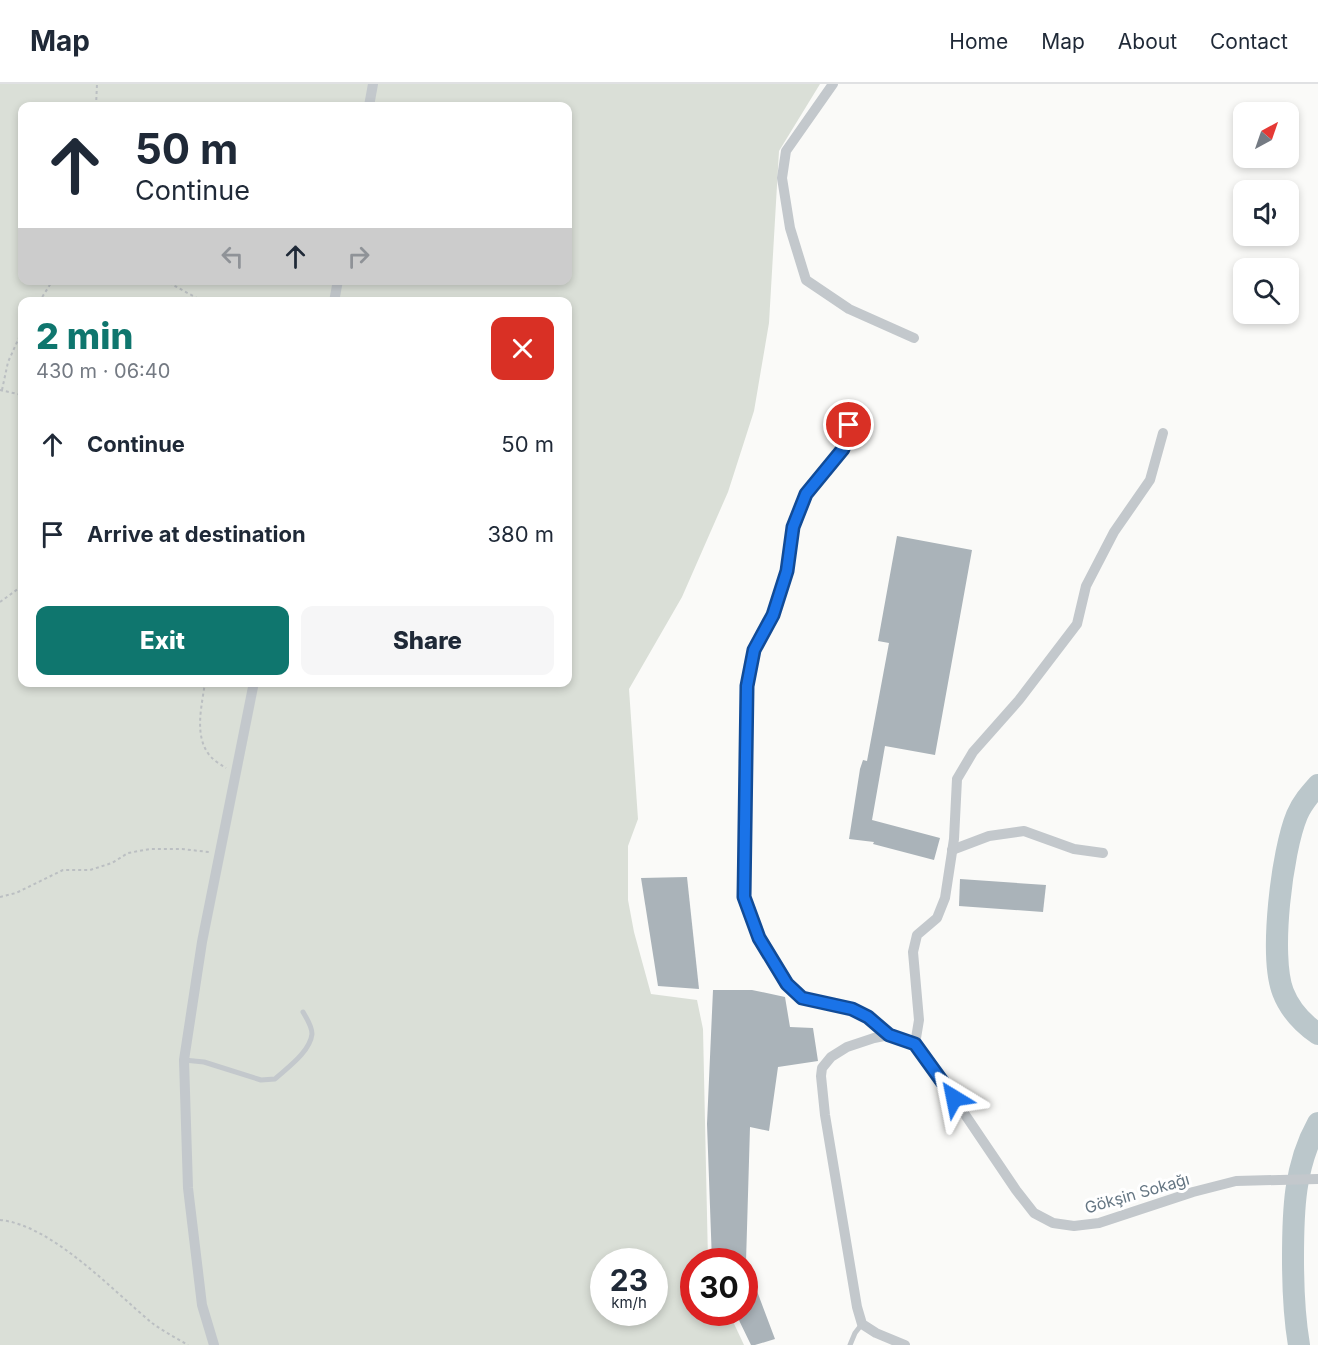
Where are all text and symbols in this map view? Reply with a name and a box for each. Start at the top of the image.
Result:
text: Map [30,24,90,58]
text: Home [949,29,1008,54]
text: Map [1041,29,1085,54]
text: About [1118,29,1177,54]
text: Contact [1210,29,1288,54]
north arrow [1233,102,1299,168]
map controls [1233,102,1299,324]
text: 50 m [135,123,238,174]
icon: ahead [36,126,114,204]
text: Continue [135,174,250,207]
button: sound [1233,180,1299,246]
icon: left [216,240,249,273]
icon: ahead [279,240,312,273]
icon: right [342,240,375,273]
button: search [1233,258,1299,324]
text: 2 min [36,314,133,358]
button: close [491,317,554,380]
text: 430 m · 06:40 [36,359,170,383]
pin [823,399,874,450]
icon: arrive [832,408,865,441]
icon: ahead [36,428,69,461]
text: Continue [87,431,185,457]
text: 50 m [501,431,554,457]
icon: arrive [36,518,69,551]
text: Arrive at destination [87,521,306,547]
text: 380 m [487,521,554,547]
button: Exit [36,606,289,675]
button: Share [301,606,554,675]
position arrow [922,1066,986,1130]
street label: Gökşin Sokağı [1082,1169,1192,1217]
speed limit sign: 30 [680,1248,758,1326]
text: 23 [610,1262,648,1298]
text: km/h [611,1293,647,1312]

